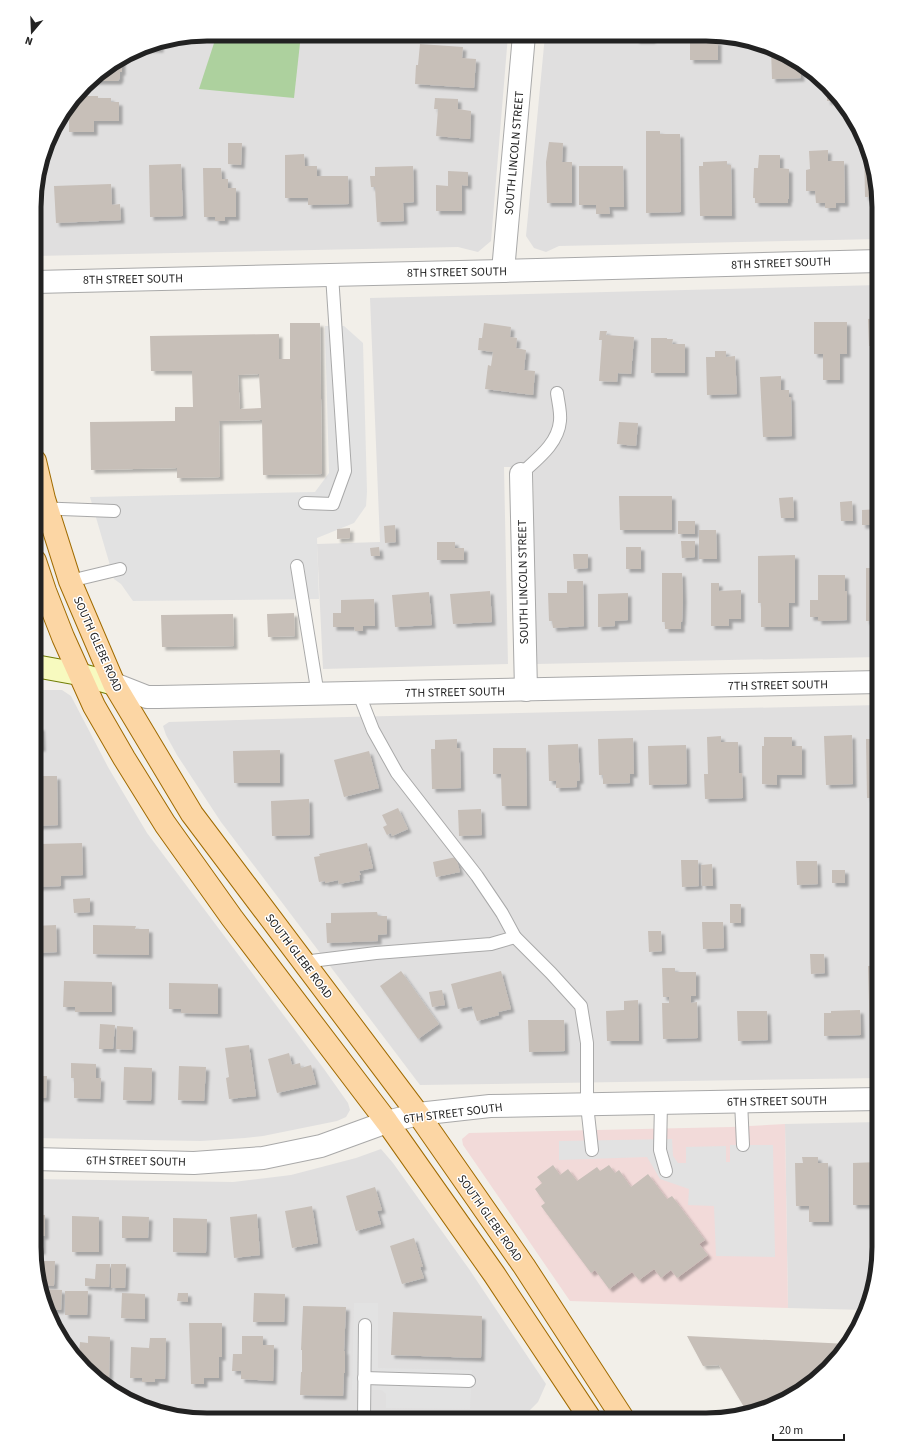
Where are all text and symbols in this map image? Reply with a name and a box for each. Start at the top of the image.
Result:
north arrow [12,12,52,52]
text: N [23,33,35,49]
street label: SOUTH LINCOLN STREET [501,90,528,216]
street label: 8TH STREET SOUTH [731,253,831,274]
street label: 8TH STREET SOUTH [407,263,507,282]
street label: 8TH STREET SOUTH [83,270,183,289]
street label: SOUTH LINCOLN STREET [514,519,533,644]
street label: SOUTH GLEBE ROAD [69,594,126,695]
street label: 7TH STREET SOUTH [728,676,828,695]
street label: 7TH STREET SOUTH [405,683,505,702]
street label: SOUTH GLEBE ROAD [261,910,336,1002]
street label: 6TH STREET SOUTH [727,1092,827,1111]
street label: 6TH STREET SOUTH [402,1099,504,1128]
street label: 6TH STREET SOUTH [86,1152,186,1171]
street label: SOUTH GLEBE ROAD [453,1171,526,1265]
scale bar [773,1416,844,1442]
text: 20 m [779,1422,803,1439]

